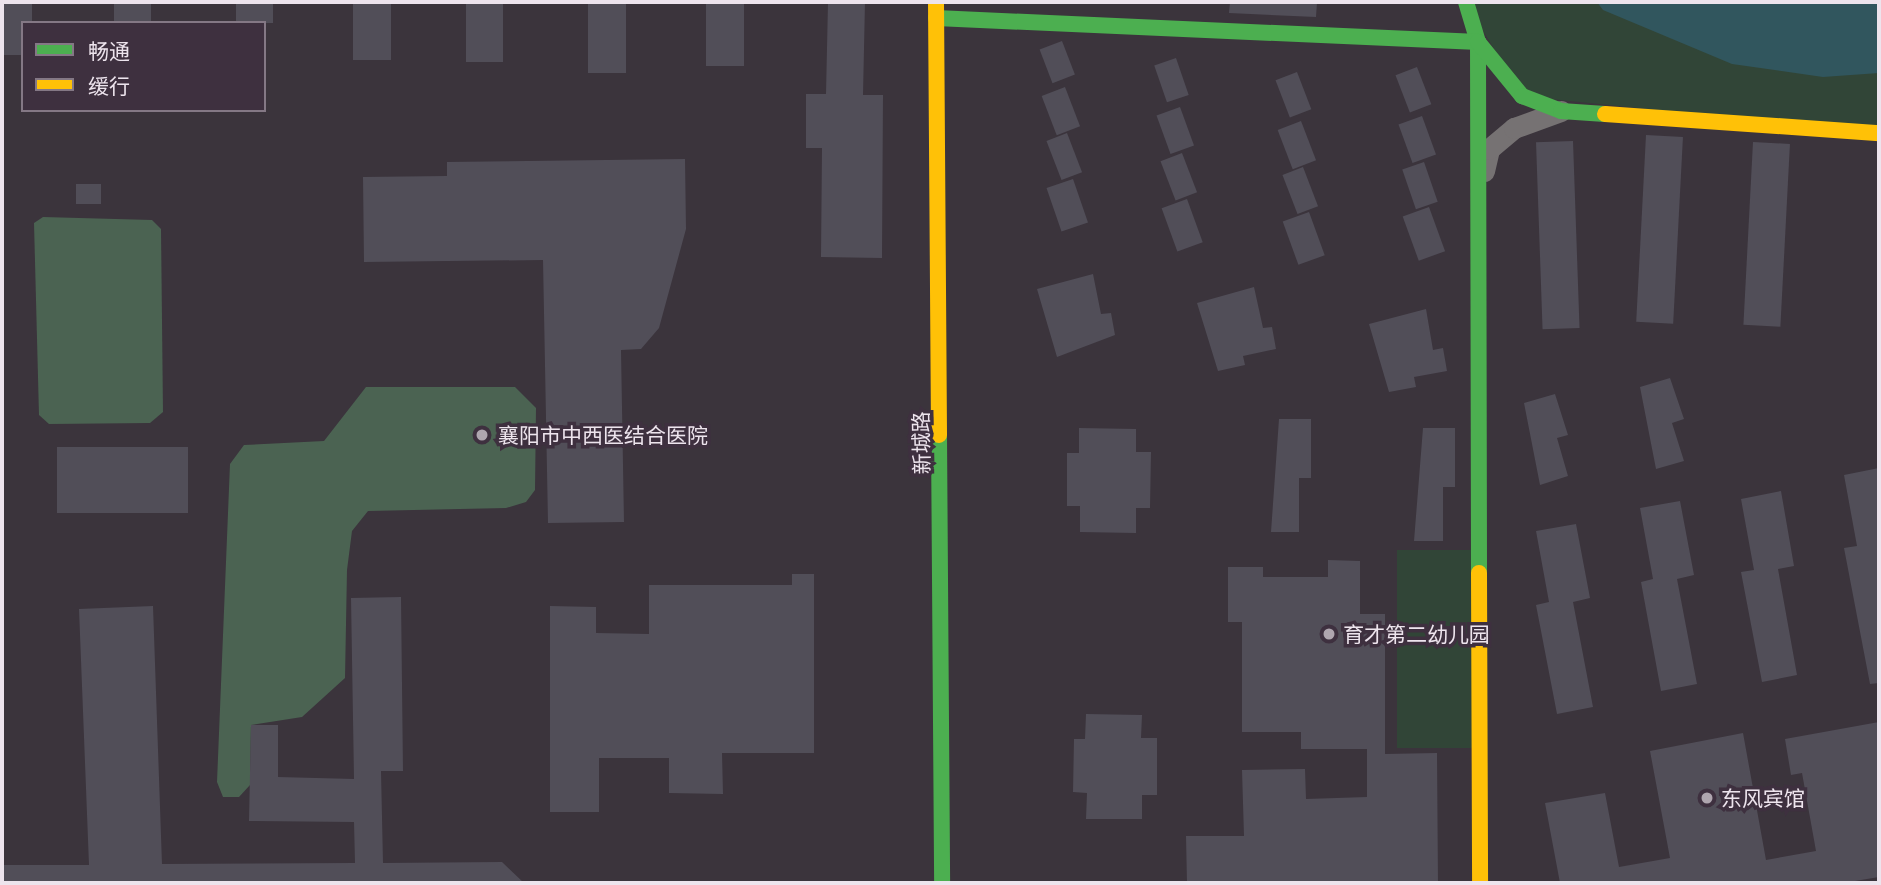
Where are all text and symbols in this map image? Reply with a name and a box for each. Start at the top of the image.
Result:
legend [21,21,266,112]
text: 畅通 [88,38,130,64]
text: 缓行 [88,73,130,99]
street label: 新城路 [908,411,934,475]
place label: 襄阳市中西医结合医院 [498,422,708,448]
marker: 襄阳市中西医结合医院 [472,425,492,445]
place label: 育才第二幼儿园 [1343,621,1490,647]
marker: 育才第二幼儿园 [1321,626,1337,642]
place label: 东风宾馆 [1721,785,1805,811]
marker: 东风宾馆 [1699,790,1715,806]

